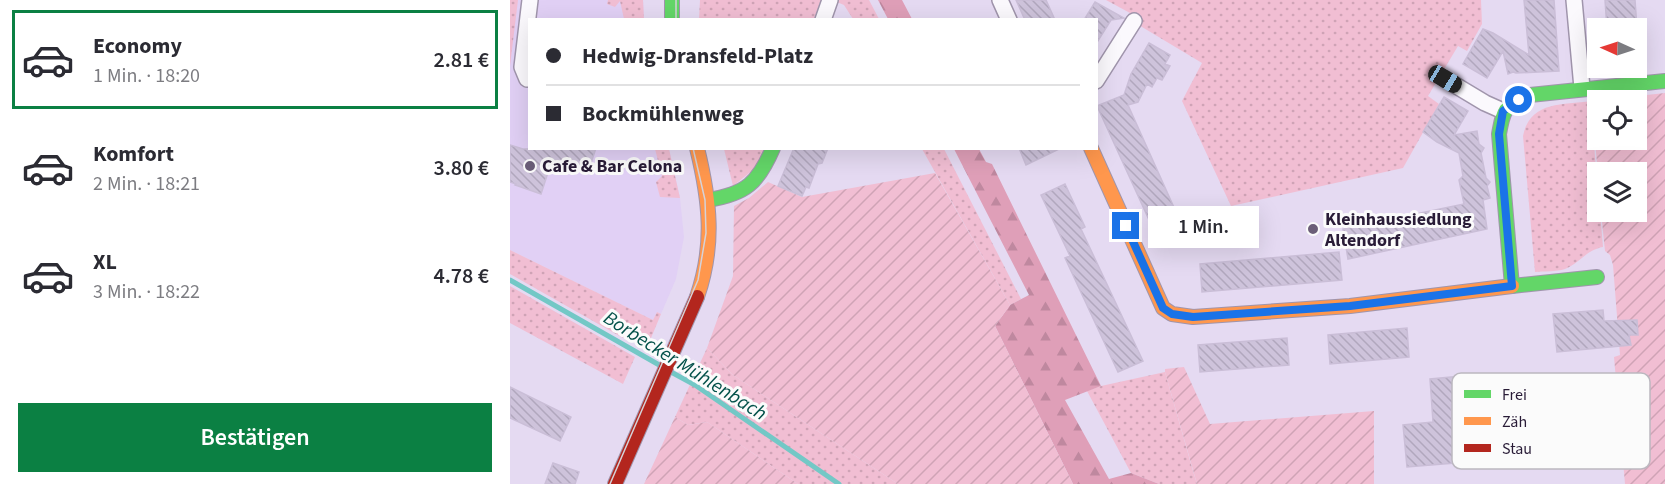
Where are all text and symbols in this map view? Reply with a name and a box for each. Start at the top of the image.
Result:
north arrow [1587,18,1647,78]
map controls [1587,18,1647,222]
text: Economy [93,30,182,62]
icon: car [21,33,75,87]
text: Hedwig-Dransfeld-Platz [582,40,813,72]
text: 2.81 € [433,44,489,76]
text: 1 Min. · 18:20 [93,62,200,90]
car [1425,62,1465,96]
route start [1505,86,1532,113]
button: locate [1587,90,1647,150]
text: Bockmühlenweg [582,98,744,130]
text: Komfort [93,138,174,170]
icon: car [21,141,75,195]
text: 3.80 € [433,152,489,184]
place label: Cafe & Bar Celona [542,154,682,179]
marker: Cafe & Bar Celona [523,159,537,173]
button: layers [1587,162,1647,222]
text: 2 Min. · 18:21 [93,170,200,198]
callout: 1 Min. [1147,205,1258,247]
place label: Kleinhaussiedlung Altendorf [1324,207,1472,253]
route end [1112,212,1139,239]
text: 1 Min. [1178,213,1229,241]
marker: Kleinhaussiedlung Altendorf [1306,222,1320,236]
text: XL [93,246,117,278]
icon: car [21,249,75,303]
text: 4.78 € [433,260,489,292]
text: 3 Min. · 18:22 [93,278,200,306]
water label: Borbecker Mühlenbach [598,304,772,428]
legend [1452,373,1650,469]
text: Frei [1502,384,1527,406]
button: Bestätigen [18,403,492,472]
text: Zäh [1502,411,1527,433]
text: Stau [1502,438,1532,460]

